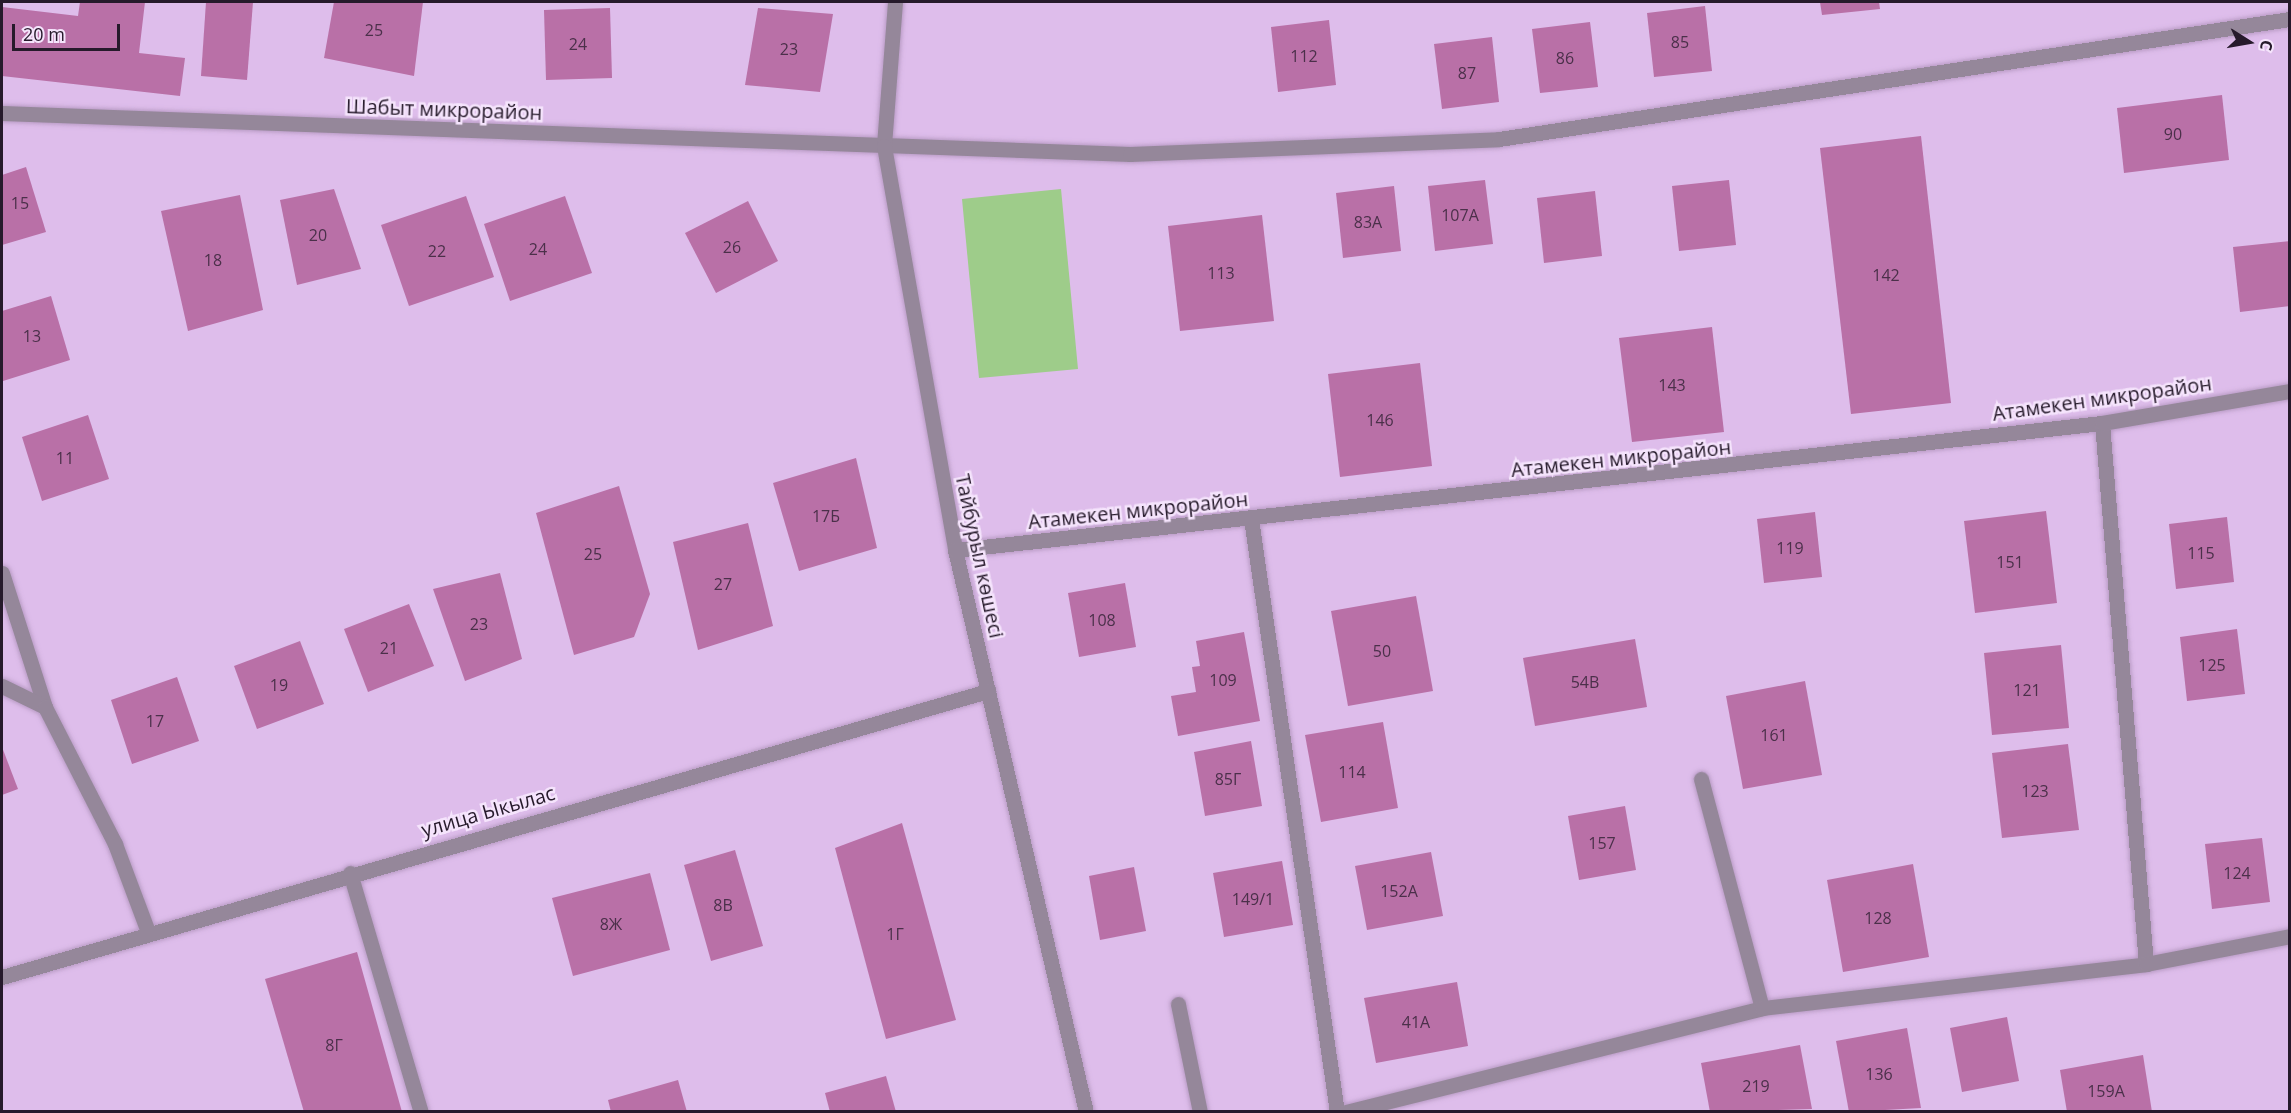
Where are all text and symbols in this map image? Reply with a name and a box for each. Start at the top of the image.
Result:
scale bar [15,12,123,50]
north arrow [2219,12,2279,72]
house number: 25 [365,20,383,40]
text: 20 m [23,22,65,46]
house number: 85 [1671,32,1689,52]
house number: 24 [569,34,587,54]
text: С [2255,38,2278,53]
house number: 23 [780,39,798,59]
house number: 112 [1290,46,1318,66]
house number: 86 [1556,48,1574,68]
house number: 87 [1458,63,1476,83]
street label: Шабыт микрорайон [345,94,543,124]
house number: 90 [2164,124,2182,144]
house number: 15 [11,193,29,213]
house number: 107А [1441,205,1479,225]
house number: 83А [1354,212,1382,232]
house number: 20 [309,225,327,245]
house number: 26 [723,237,741,257]
house number: 24 [529,239,547,259]
house number: 22 [428,241,446,261]
house number: 18 [204,250,222,270]
house number: 113 [1207,263,1235,283]
house number: 142 [1872,265,1900,285]
house number: 13 [23,326,41,346]
street label: Атамекен микрорайон [1991,371,2213,425]
house number: 143 [1658,375,1686,395]
house number: 146 [1366,410,1394,430]
street label: Атамекен микрорайон [1510,435,1732,481]
house number: 11 [56,448,74,468]
street label: Тайбурыл көшесі [951,472,1009,640]
street label: Атамекен микрорайон [1027,487,1249,533]
house number: 17Б [812,506,840,526]
house number: 119 [1776,538,1804,558]
house number: 115 [2187,543,2215,563]
house number: 25 [584,544,602,564]
house number: 151 [1996,552,2024,572]
house number: 27 [714,574,732,594]
house number: 108 [1088,610,1116,630]
house number: 23 [470,614,488,634]
house number: 21 [380,638,398,658]
house number: 50 [1373,641,1391,661]
house number: 125 [2198,655,2226,675]
house number: 109 [1209,670,1237,690]
house number: 54В [1571,672,1599,692]
house number: 19 [270,675,288,695]
house number: 121 [2013,680,2041,700]
house number: 17 [146,711,164,731]
house number: 161 [1760,725,1788,745]
house number: 114 [1338,762,1366,782]
house number: 85Г [1215,769,1241,789]
street label: улица Ыкылас [418,780,558,842]
house number: 123 [2021,781,2049,801]
house number: 157 [1588,833,1616,853]
house number: 124 [2223,863,2251,883]
house number: 152А [1380,881,1418,901]
house number: 149/1 [1232,889,1274,909]
house number: 8В [713,895,733,915]
house number: 128 [1864,908,1892,928]
house number: 8Ж [600,914,622,934]
house number: 1Г [886,924,904,944]
house number: 41А [1402,1012,1430,1032]
house number: 8Г [325,1035,343,1055]
house number: 136 [1865,1064,1893,1084]
house number: 219 [1742,1076,1770,1096]
house number: 159А [2087,1081,2125,1101]

